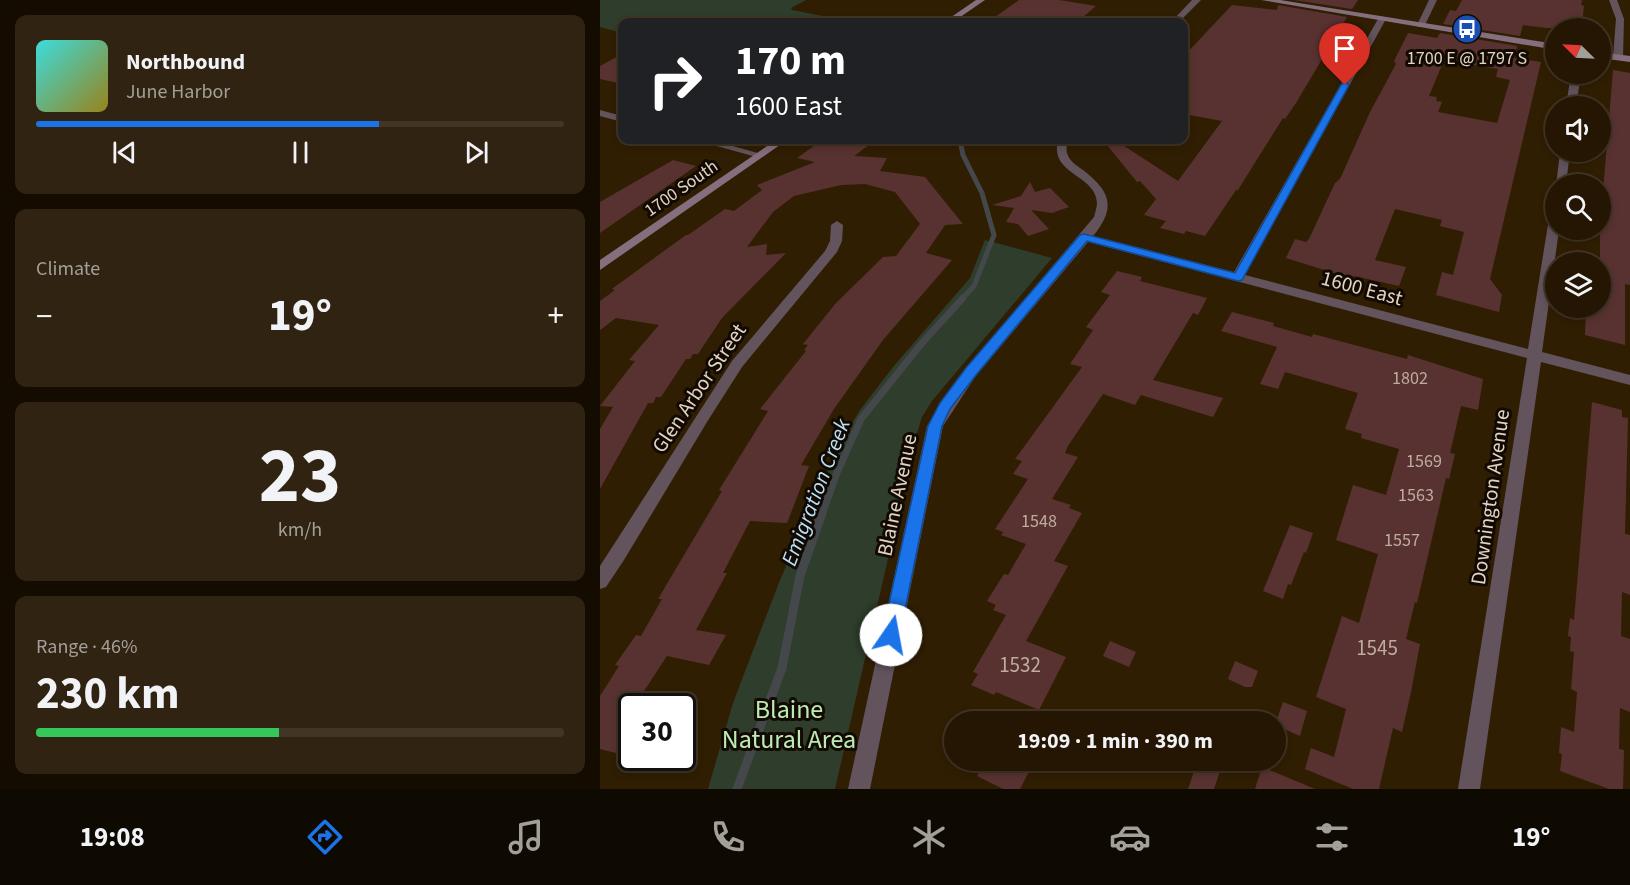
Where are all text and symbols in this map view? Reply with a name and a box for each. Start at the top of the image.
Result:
bus stop icon: 1700 E @ 1797 S [1451,13,1483,45]
north arrow [1545,18,1611,84]
map controls [1545,18,1611,318]
pin [1319,23,1370,85]
text: 170 m [735,31,846,91]
icon: arrive [1328,32,1361,65]
icon: right [636,42,714,120]
text: Northbound [126,46,245,78]
place label: 1700 E @ 1797 S [1407,46,1527,71]
text: June Harbor [126,78,230,106]
text: 1600 East [735,87,842,126]
button: sound [1545,96,1611,162]
icon: previous [108,136,141,169]
icon: pause [284,136,317,169]
icon: next [460,136,493,169]
street label: 1700 South [640,154,723,223]
button: search [1545,174,1611,240]
button: layers [1545,252,1611,318]
text: Climate [36,255,100,283]
street label: 1600 East [1318,263,1406,313]
text: 19° [268,284,332,348]
text: − [36,293,52,340]
text: + [548,293,564,340]
street label: Glen Arbor Street [645,317,753,459]
house number: 1802 [1392,366,1428,391]
street label: Downington Avenue [1463,407,1517,587]
water label: Emigration Creek [773,414,859,571]
text: 23 [259,421,341,532]
street label: Blaine Avenue [869,431,925,559]
house number: 1569 [1406,449,1442,474]
house number: 1563 [1398,483,1434,508]
house number: 1548 [1021,509,1057,534]
text: km/h [278,516,322,544]
house number: 1557 [1384,528,1420,553]
position arrow [859,603,923,667]
text: Range · 46% [36,633,137,661]
house number: 1545 [1356,633,1398,663]
house number: 1532 [999,650,1041,680]
text: 230 km [36,662,180,726]
park label: Blaine Natural Area [722,691,856,758]
speed limit sign: 30 [618,693,696,771]
text: 19:09 · 1 min · 390 m [1017,725,1213,757]
icon: directions [304,816,346,858]
icon: music [505,816,547,858]
icon: phone [707,816,749,858]
icon: climate [908,816,950,858]
icon: car [1109,816,1151,858]
icon: filters [1311,816,1353,858]
text: 19:08 [80,818,145,857]
text: 19° [1512,818,1550,857]

